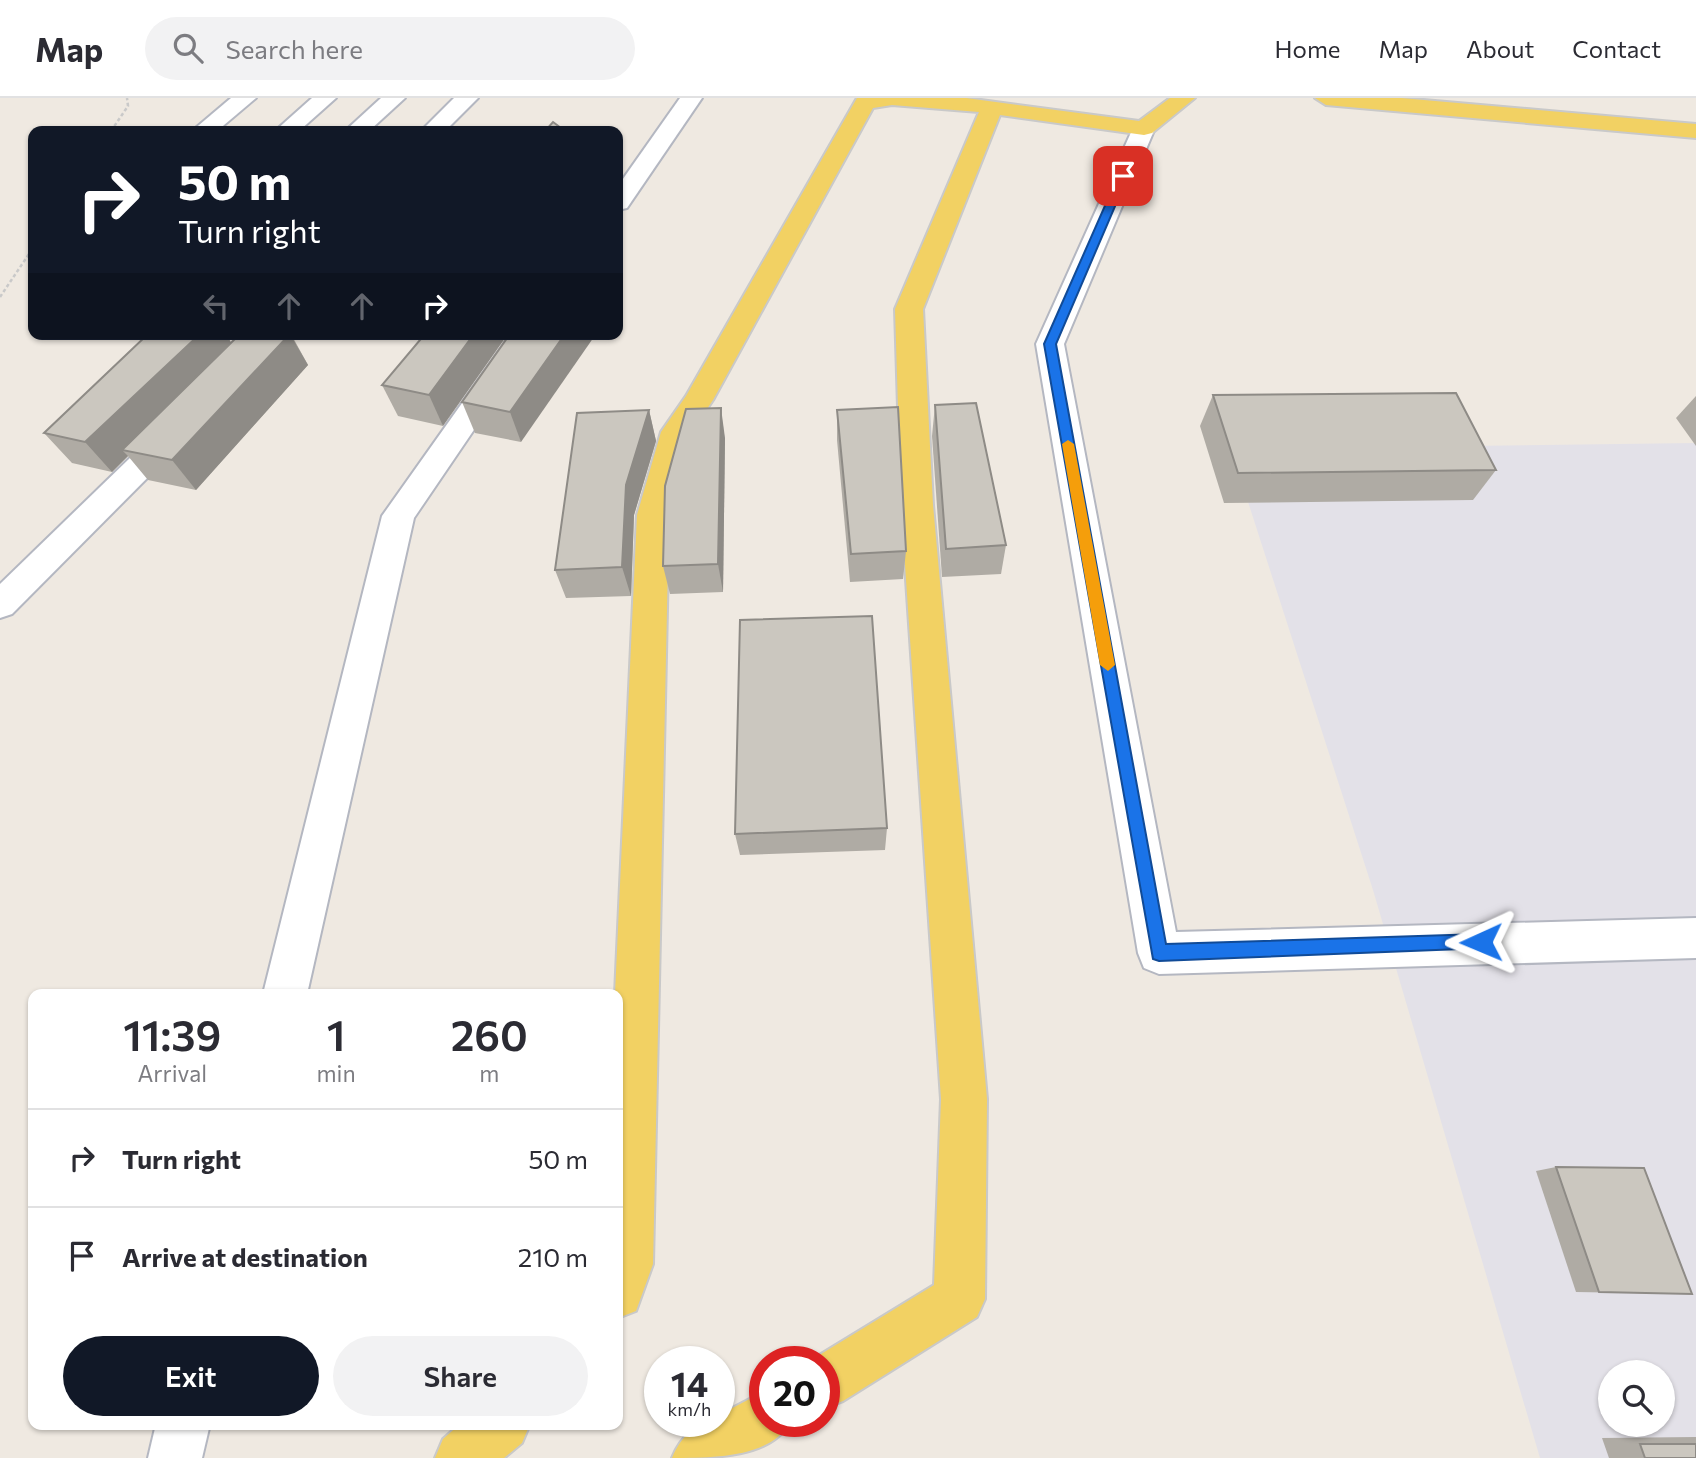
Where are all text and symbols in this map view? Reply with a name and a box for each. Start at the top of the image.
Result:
search box [145,17,635,80]
text: Map [35,28,103,69]
icon: search [169,29,207,67]
text: Search here [225,33,363,64]
text: Home [1275,34,1341,63]
text: Map [1379,34,1428,63]
text: About [1466,34,1534,63]
text: Contact [1572,34,1661,63]
pin [1093,146,1153,206]
text: 50 m [178,150,291,210]
icon: right [63,154,154,245]
icon: arrive [1104,157,1142,195]
text: Turn right [178,210,321,250]
icon: left [197,287,235,325]
icon: ahead [270,287,308,325]
icon: ahead [343,287,381,325]
icon: right [416,287,454,325]
position arrow [1444,905,1518,979]
text: 11:39 [123,1008,221,1060]
text: 1 [327,1008,345,1060]
text: 260 [451,1008,528,1060]
text: Arrival [137,1059,207,1087]
text: min [316,1059,356,1087]
text: m [479,1059,499,1087]
icon: right [63,1139,101,1177]
text: Turn right [122,1143,241,1174]
text: 50 m [528,1143,588,1174]
icon: arrive [63,1237,101,1275]
text: Arrive at destination [122,1241,368,1272]
text: 210 m [518,1241,588,1272]
button: Exit [63,1336,319,1416]
button: Share [333,1336,588,1416]
speed limit sign: 20 [749,1346,840,1437]
map controls [1598,1360,1675,1437]
button: search [1598,1360,1675,1437]
text: 14 [671,1361,708,1404]
text: km/h [668,1398,711,1420]

